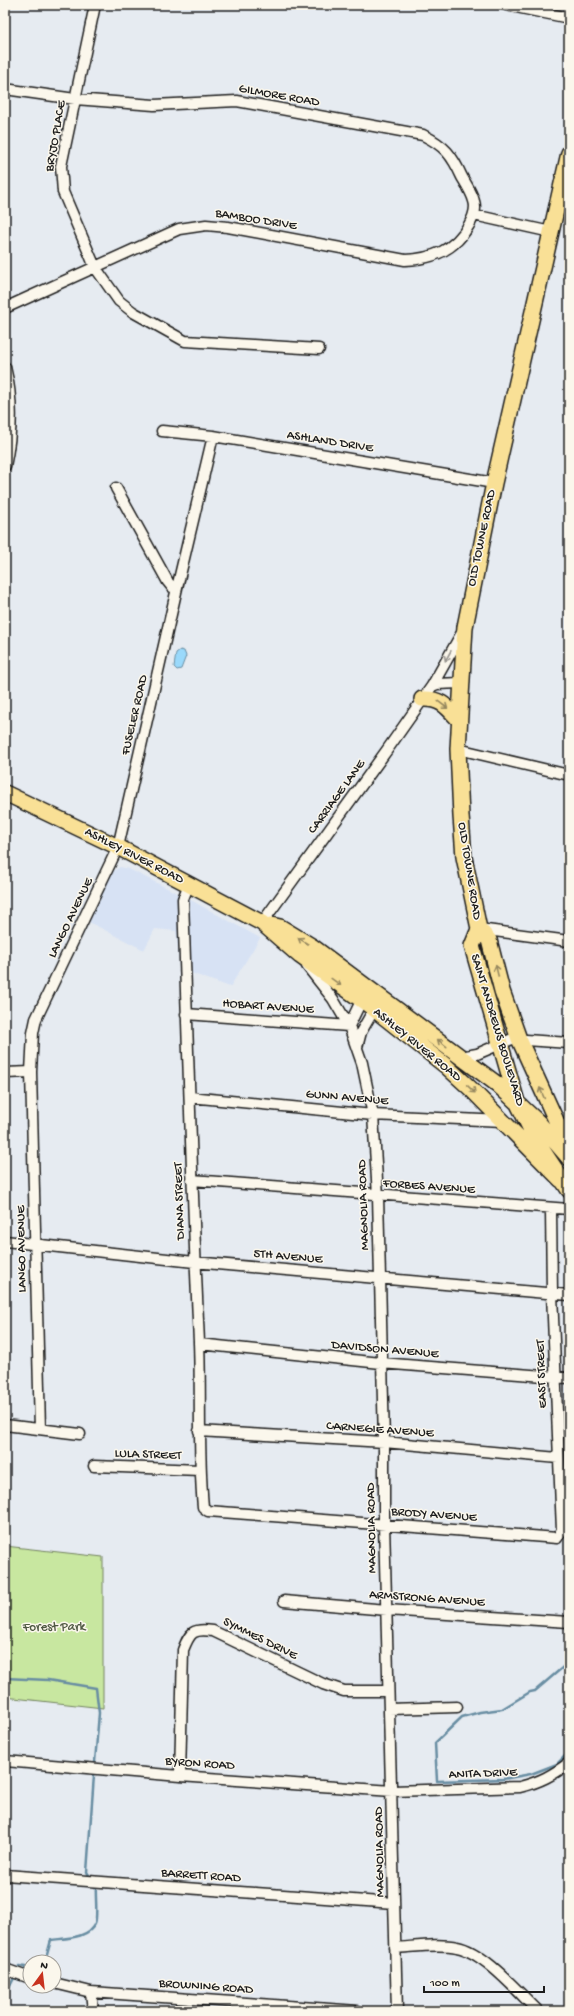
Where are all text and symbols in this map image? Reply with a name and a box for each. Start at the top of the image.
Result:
street label: GILMORE ROAD [237,82,321,111]
street label: BRYJO PLACE [42,98,70,174]
street label: BAMBOO DRIVE [213,206,299,234]
street label: ASHLAND DRIVE [286,428,375,456]
street label: OLD TOWNE ROAD [464,488,500,588]
one-way arrow [444,650,452,662]
street label: FUSELER ROAD [118,673,152,758]
one-way arrow [437,700,448,709]
street label: CARRIAGE LANE [305,756,369,837]
street label: OLD TOWNE ROAD [454,821,484,921]
street label: ASHLEY RIVER ROAD [82,825,186,888]
street label: LANGO AVENUE [45,875,97,960]
one-way arrow [297,937,309,945]
street label: SAINT ANDREWS BOULEVARD [467,952,527,1108]
one-way arrow [493,965,500,978]
one-way arrow [331,978,342,986]
street label: HOBART AVENUE [222,996,315,1018]
street label: ASHLEY RIVER ROAD [370,1005,464,1085]
one-way arrow [437,1039,448,1047]
one-way arrow [466,1084,476,1094]
street label: GUNN AVENUE [305,1087,390,1109]
one-way arrow [538,1087,545,1099]
street label: MAGNOLIA ROAD [355,1159,373,1251]
street label: DIANA STREET [171,1161,189,1241]
street label: FORBES AVENUE [381,1176,476,1198]
street label: LANGO AVENUE [14,1204,30,1293]
street label: 5TH AVENUE [253,1247,324,1268]
street label: DAVIDSON AVENUE [330,1338,440,1362]
street label: EAST STREET [533,1338,551,1409]
street label: CARNEGIE AVENUE [326,1419,435,1441]
street label: LULA STREET [114,1446,183,1464]
street label: MAGNOLIA ROAD [364,1482,380,1573]
street label: BRODY AVENUE [390,1504,478,1526]
street label: ARMSTRONG AVENUE [369,1587,486,1611]
street label: SYMMES DRIVE [220,1614,301,1664]
park label: Forest Park [22,1620,87,1635]
street label: BYRON ROAD [164,1754,236,1774]
street label: ANITA DRIVE [448,1765,519,1783]
street label: MAGNOLIA ROAD [372,1806,388,1897]
street label: BARRETT ROAD [160,1866,242,1886]
north arrow [22,1954,62,1994]
text: N [39,1960,49,1973]
scale bar [424,1968,544,1994]
street label: BROWNING ROAD [157,1976,254,1998]
text: 100 m [429,1977,460,1991]

